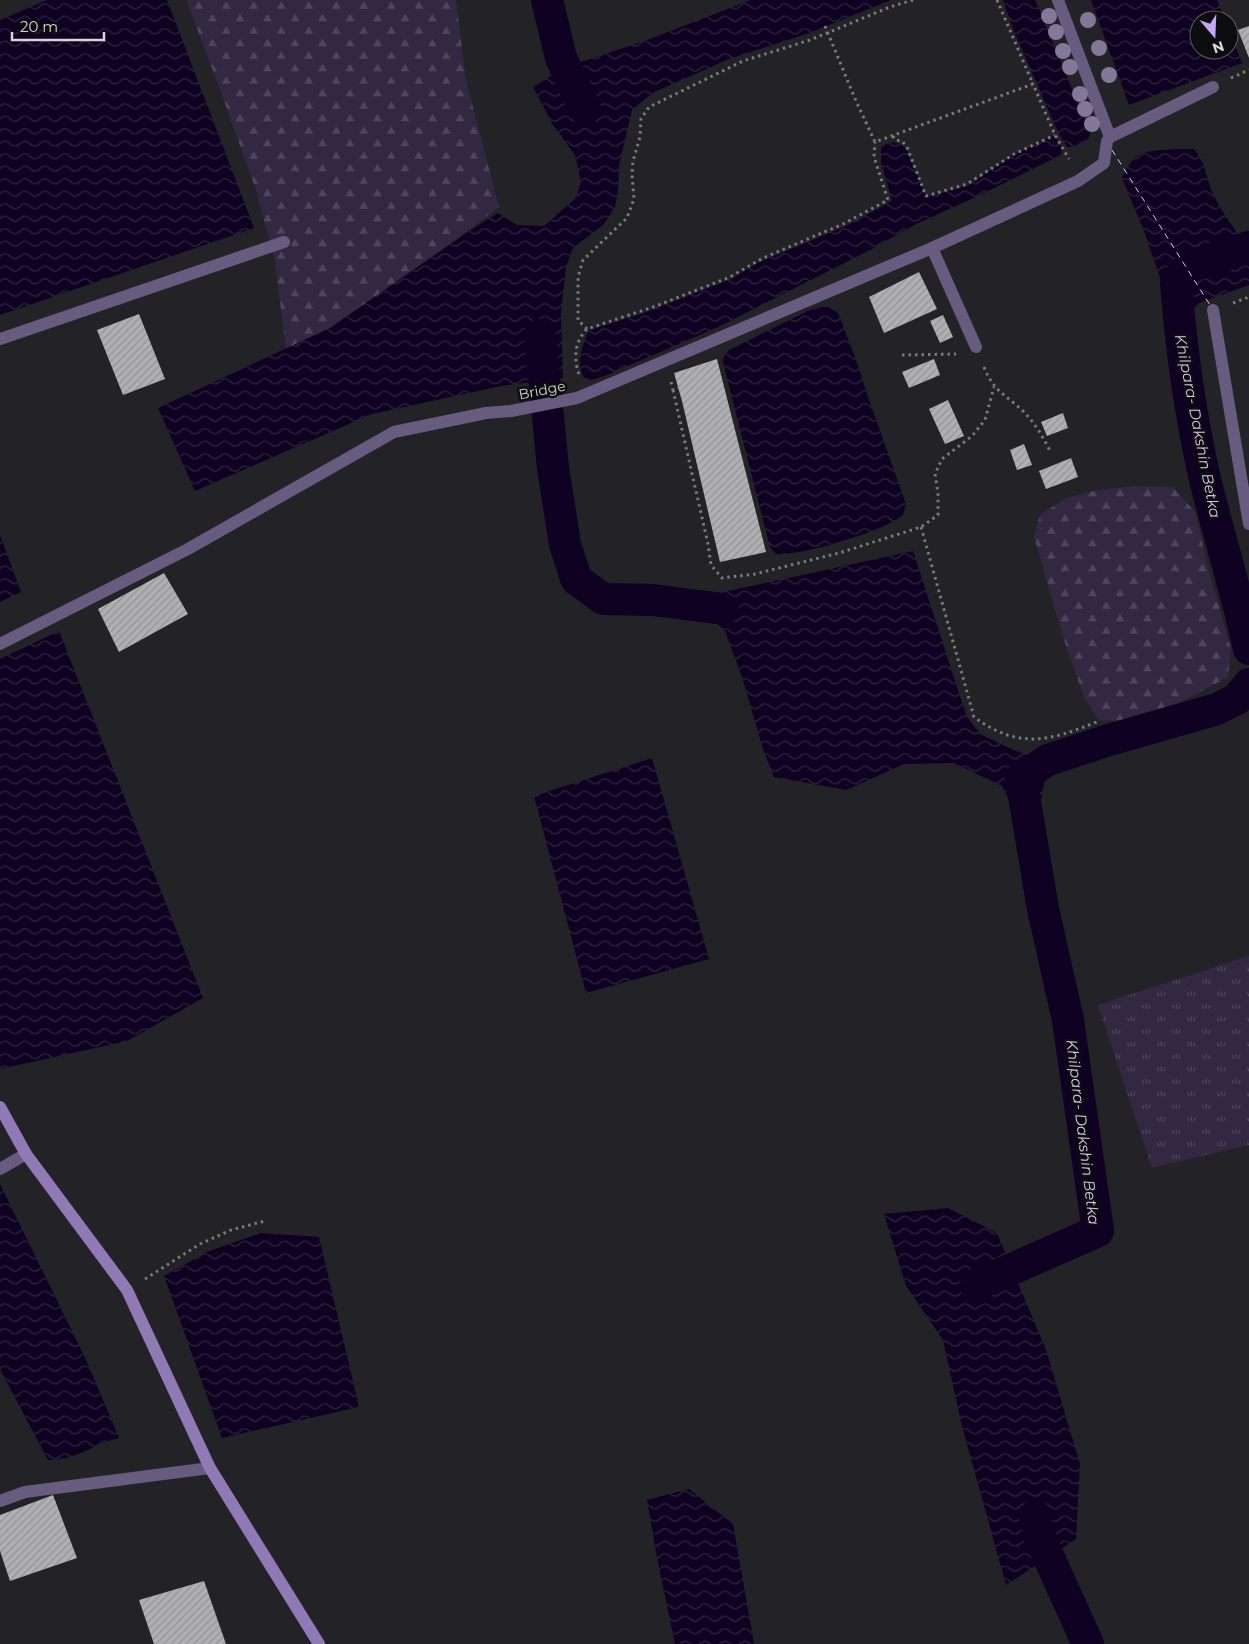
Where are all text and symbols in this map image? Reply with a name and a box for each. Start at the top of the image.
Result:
scale bar [12,10,105,42]
north arrow [1189,10,1239,60]
text: 20 m [20,17,58,36]
text: N [1210,37,1227,58]
water label: Khilpara- Dakshin Betka [1171,332,1225,520]
street label: Bridge [517,377,567,403]
water label: Khilpara- Dakshin Betka [1062,1038,1104,1226]

